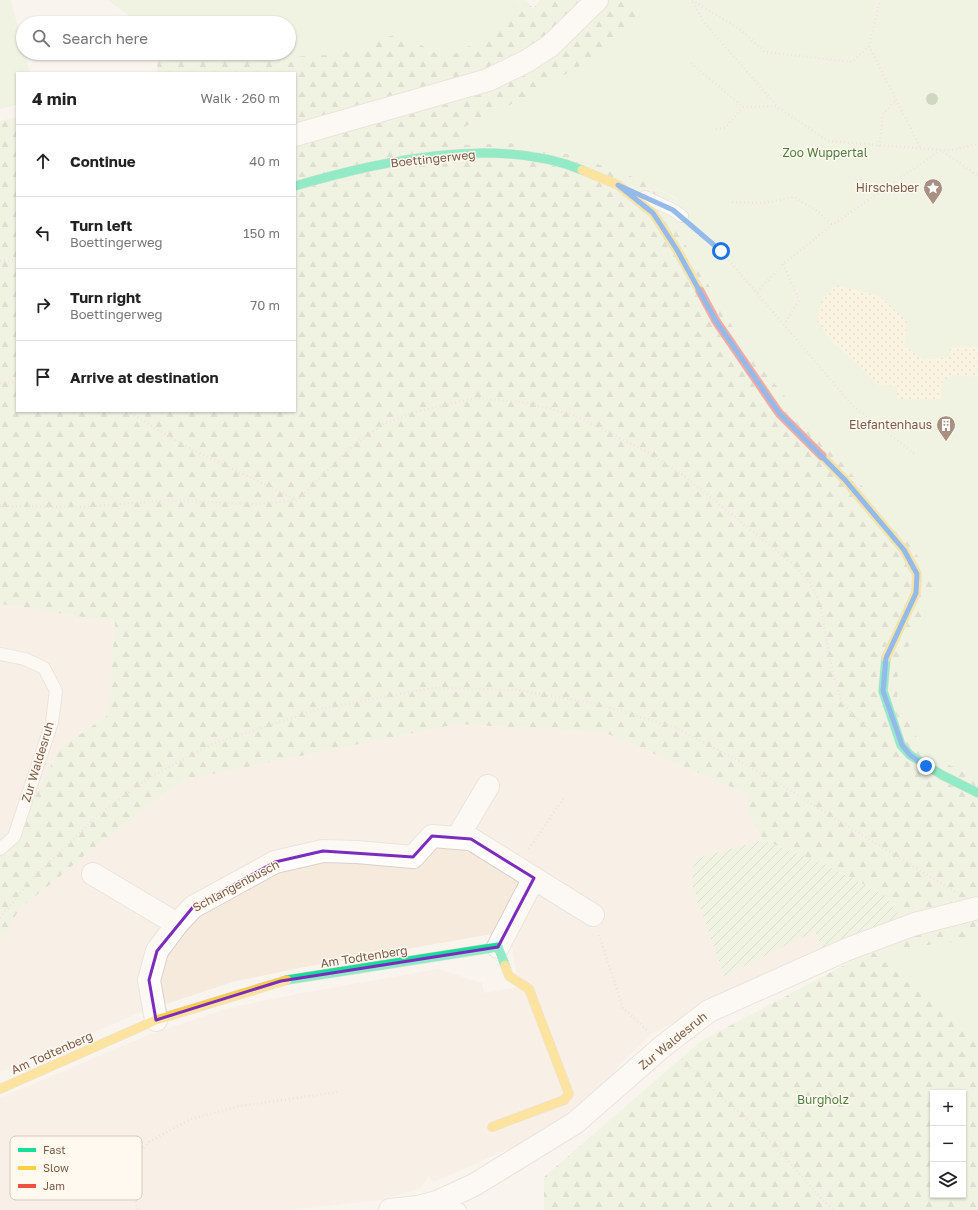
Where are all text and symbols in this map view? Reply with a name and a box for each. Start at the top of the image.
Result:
search box [16,16,296,60]
icon: search [30,27,52,49]
text: Search here [62,29,148,47]
text: 4 min [32,88,77,109]
text: Walk · 260 m [201,90,280,106]
park label: Zoo Wuppertal [783,145,868,160]
street label: Boettingerweg [390,147,476,170]
icon: ahead [32,150,54,172]
text: Continue [70,152,136,170]
text: 40 m [249,153,280,169]
place icon: Hirscheber [922,177,944,205]
place label: Hirscheber [856,180,919,195]
text: Turn left [70,216,132,234]
icon: left [32,222,54,244]
text: 150 m [243,225,280,241]
text: Boettingerweg [70,234,163,250]
route start [712,242,730,260]
text: Turn right [70,288,141,306]
icon: right [32,294,54,316]
text: 70 m [250,297,280,313]
text: Boettingerweg [70,306,163,322]
icon: arrive [32,366,54,388]
text: Arrive at destination [70,368,219,386]
building icon: Elefantenhaus [935,414,957,442]
place label: Elefantenhaus [849,417,932,432]
street label: Zur Waldesruh [18,720,57,804]
route end [917,757,935,775]
street label: Schlangenbusch [190,856,282,915]
street label: Am Todtenberg [319,942,409,971]
street label: Zur Waldesruh [636,1009,710,1073]
street label: Am Todtenberg [9,1028,95,1077]
map controls [930,1090,966,1198]
button: + [930,1090,966,1126]
park label: Burgholz [797,1092,849,1107]
button: − [930,1126,966,1162]
legend [10,1136,142,1200]
text: Fast [43,1143,66,1156]
text: Slow [43,1161,69,1174]
button: layers [930,1162,966,1198]
text: Jam [43,1179,65,1192]

